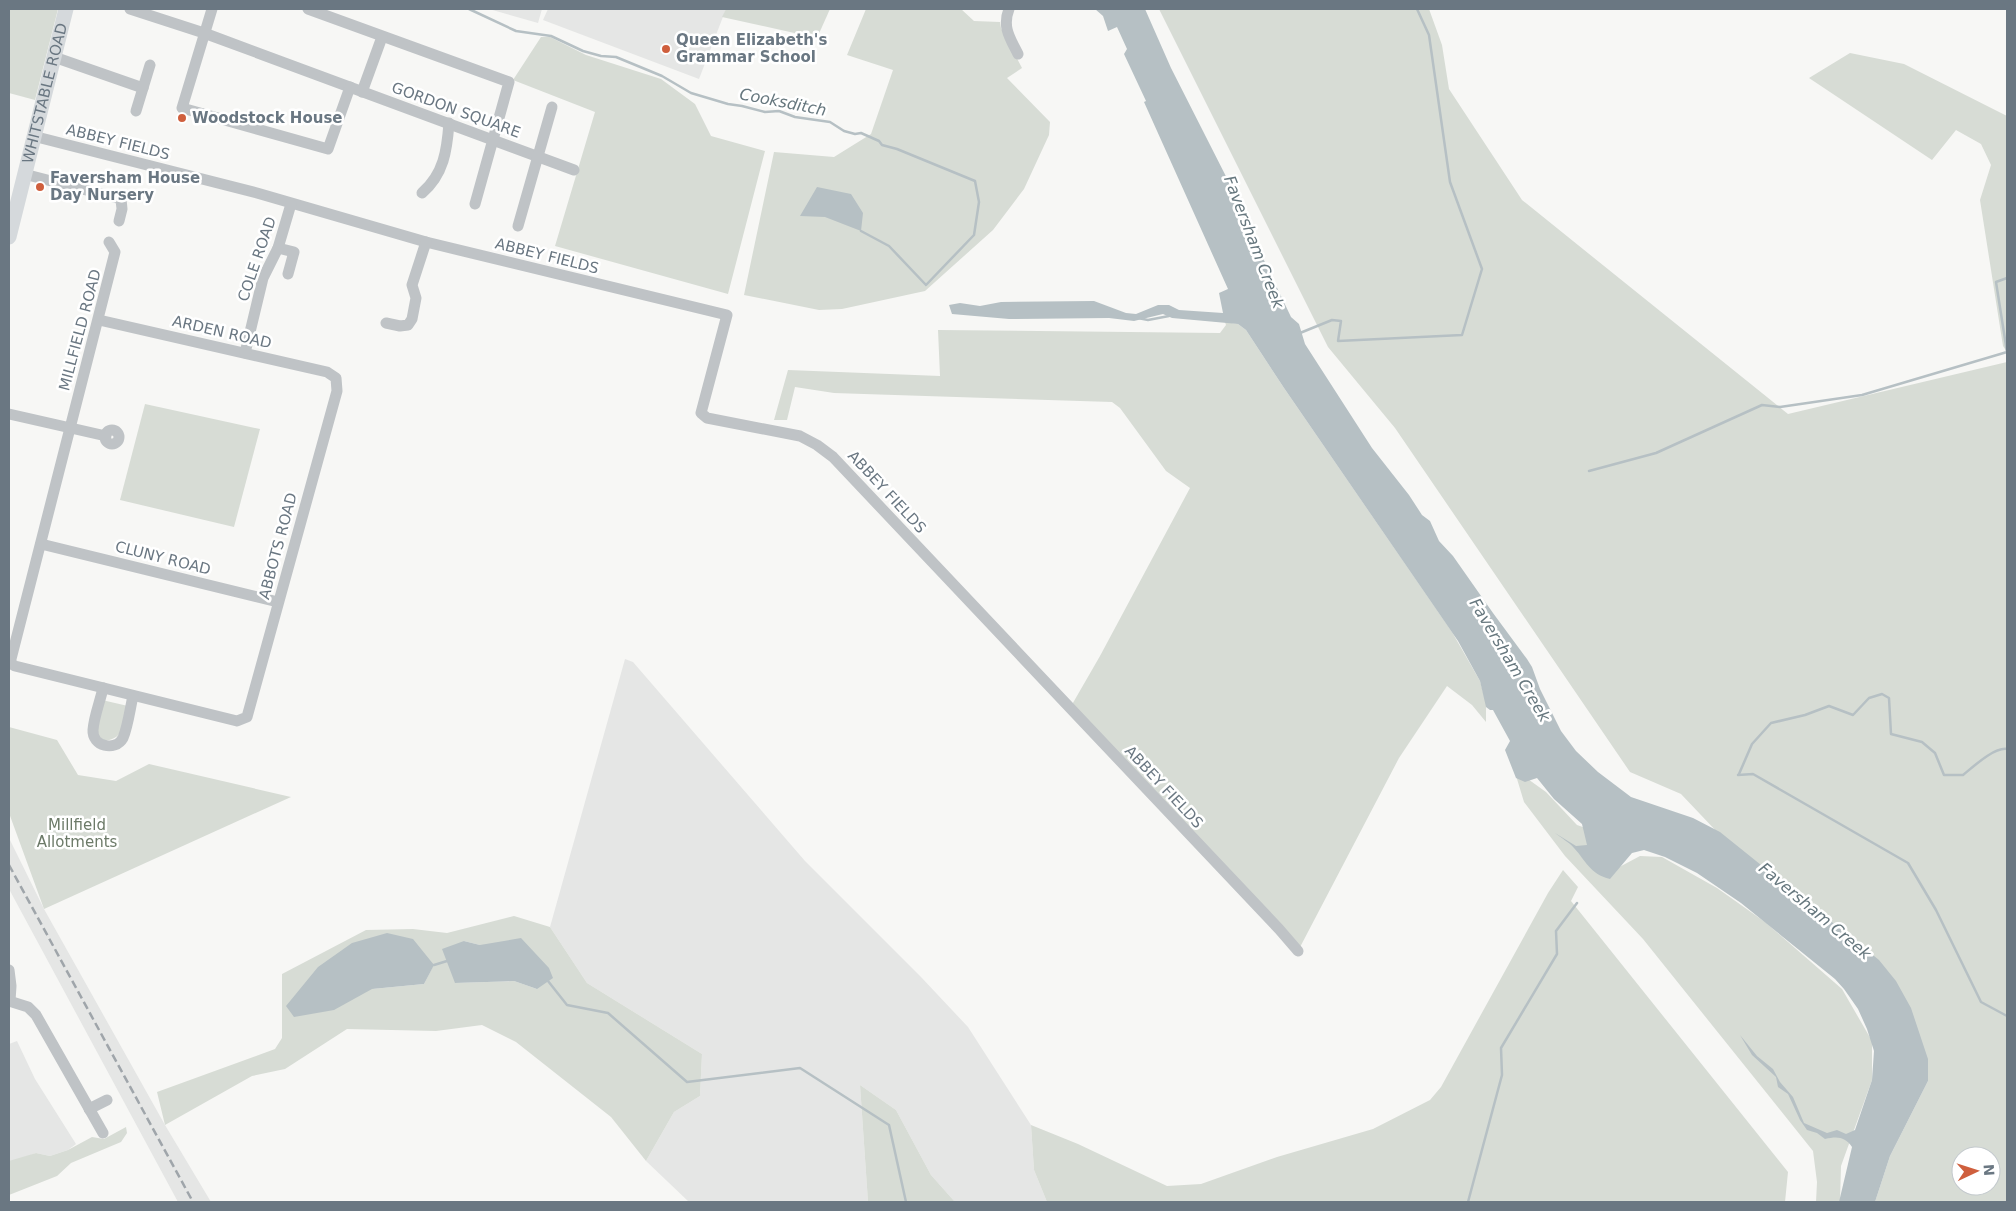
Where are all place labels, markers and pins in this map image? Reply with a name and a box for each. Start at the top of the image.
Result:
place label: Queen Elizabeth's Grammar School [676,31,827,66]
marker: Queen Elizabeth's Grammar School [660,43,672,55]
place label: Woodstock House [192,109,343,127]
marker: Woodstock House [176,112,188,124]
place label: Faversham House Day Nursery [50,169,200,204]
marker: Faversham House Day Nursery [34,181,46,193]

